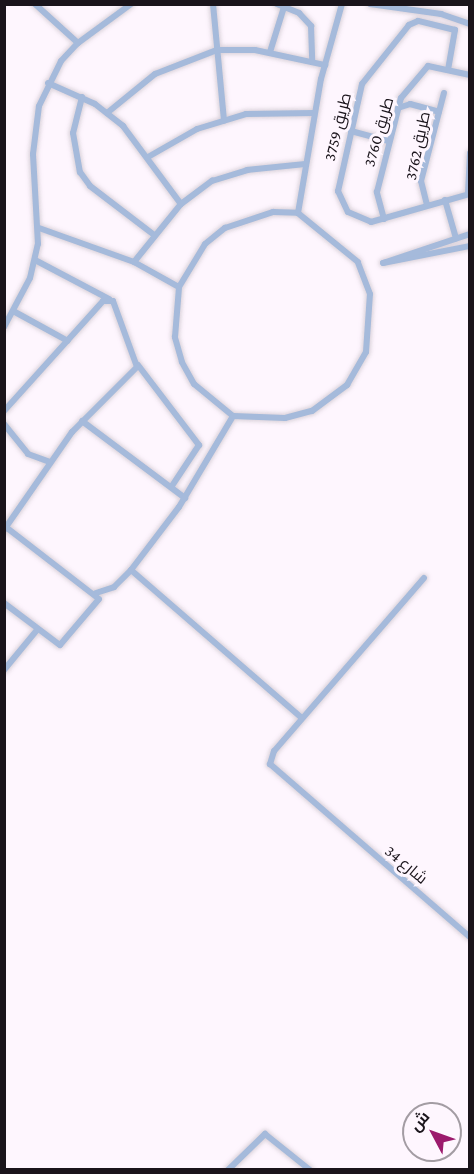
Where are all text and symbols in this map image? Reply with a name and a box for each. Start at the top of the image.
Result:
street label: طريق 3759 [320,91,356,163]
street label: طريق 3760 [360,95,398,169]
street label: طريق 3762 [401,110,435,182]
street label: شارع 34 [381,842,431,888]
north arrow [402,1102,462,1162]
text: ش [406,1108,433,1134]

